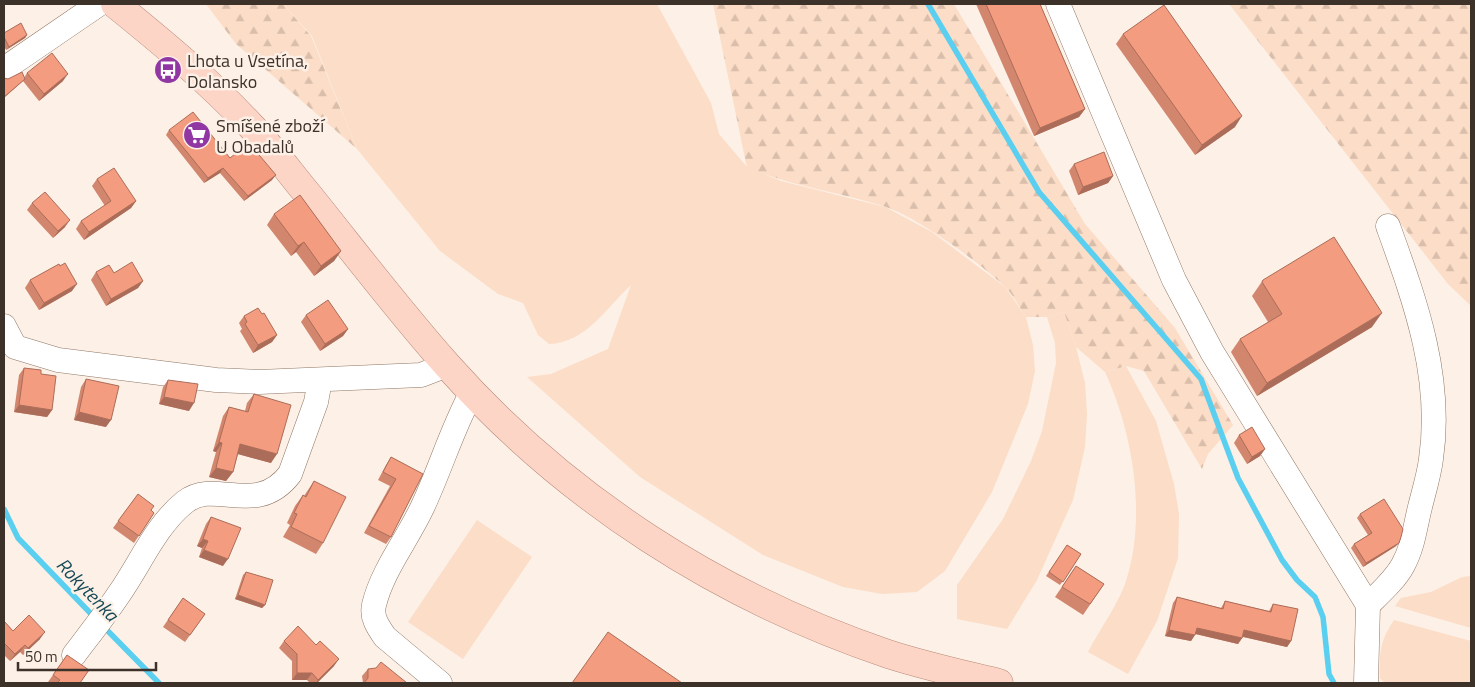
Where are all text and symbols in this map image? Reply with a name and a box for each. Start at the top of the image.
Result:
place label: Lhota u Vsetína, Dolansko [187,47,308,95]
bus stop icon: Lhota u Vsetína, Dolansko [153,55,183,85]
place label: Smíšené zboží U Obadalů [216,112,326,160]
supermarket icon: Smíšené zboží U Obadalů [182,120,212,150]
water label: Rokytenka [50,550,127,629]
scale bar [18,640,155,672]
text: 50 m [25,645,58,668]

